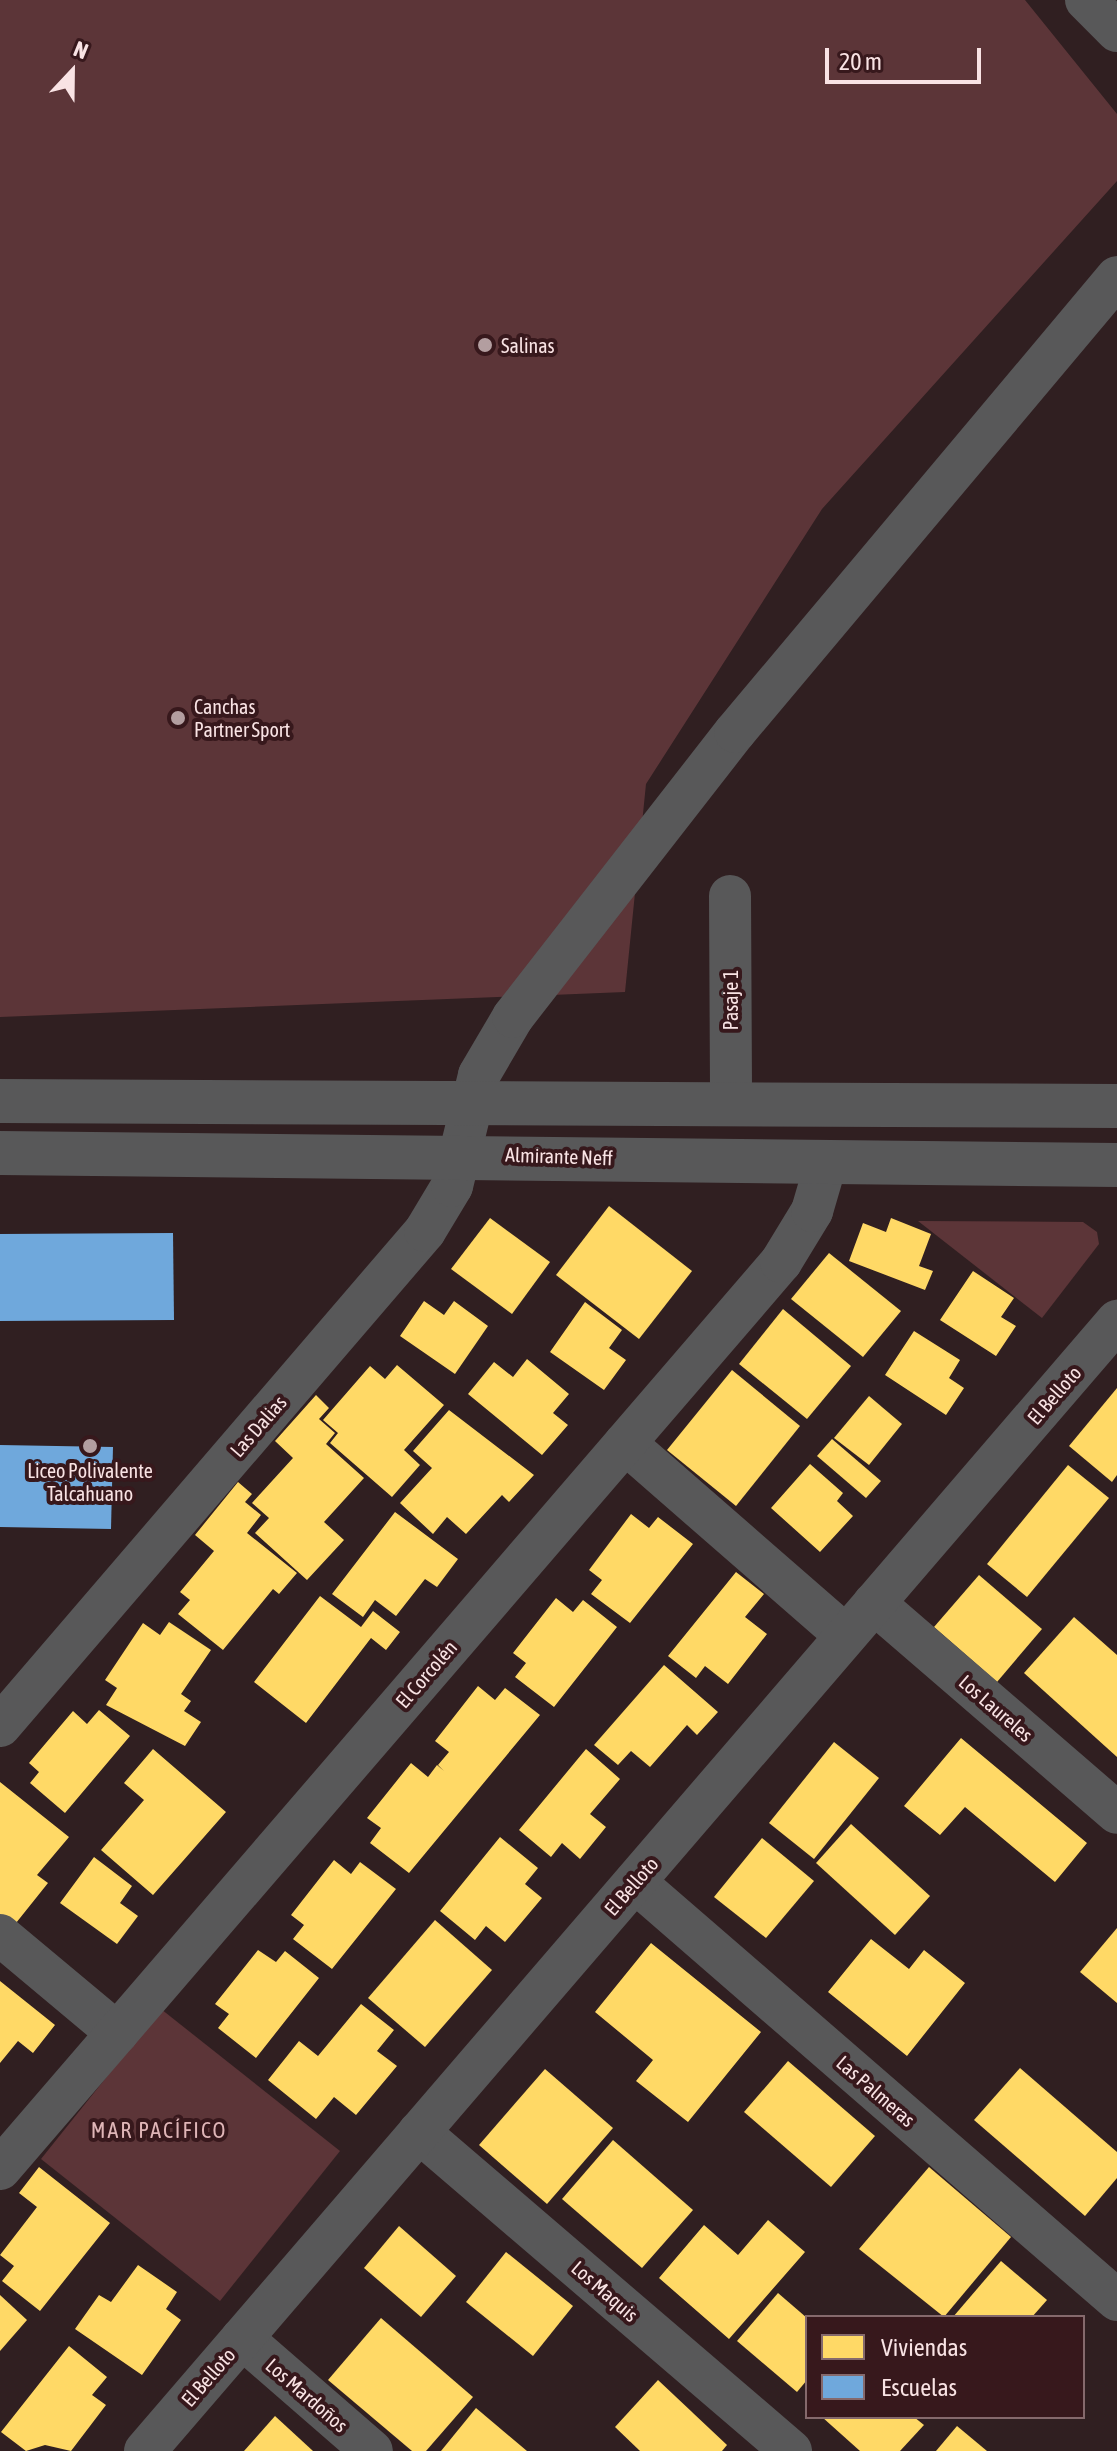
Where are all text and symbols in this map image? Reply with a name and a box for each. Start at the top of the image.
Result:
north arrow [32,32,112,112]
scale bar [829,32,985,82]
text: N [70,35,92,64]
text: 20 m [839,48,882,75]
place label: Salinas [501,333,555,357]
marker: Salinas [476,336,494,354]
place label: Canchas Partner Sport [194,694,290,741]
marker: Canchas Partner Sport [169,709,187,727]
street label: Pasaje 1 [718,970,742,1030]
street label: Almirante Neff [505,1142,613,1170]
street label: El Belloto [1022,1361,1086,1429]
street label: Las Dalias [225,1390,291,1462]
marker: Liceo Polivalente Talcahuano [81,1437,99,1455]
place label: Liceo Polivalente Talcahuano [27,1458,153,1505]
street label: El Corcolén [390,1635,462,1713]
street label: Los Laureles [954,1669,1038,1747]
street label: El Belloto [599,1852,663,1920]
street label: Las Palmeras [832,2050,920,2132]
district label: MAR PACÍFICO [91,2118,227,2144]
street label: Los Maquis [567,2256,643,2326]
legend [805,2315,1085,2419]
text: Viviendas [881,2334,967,2361]
street label: El Belloto [176,2343,240,2411]
street label: Los Mardoños [261,2353,353,2437]
text: Escuelas [881,2374,957,2401]

